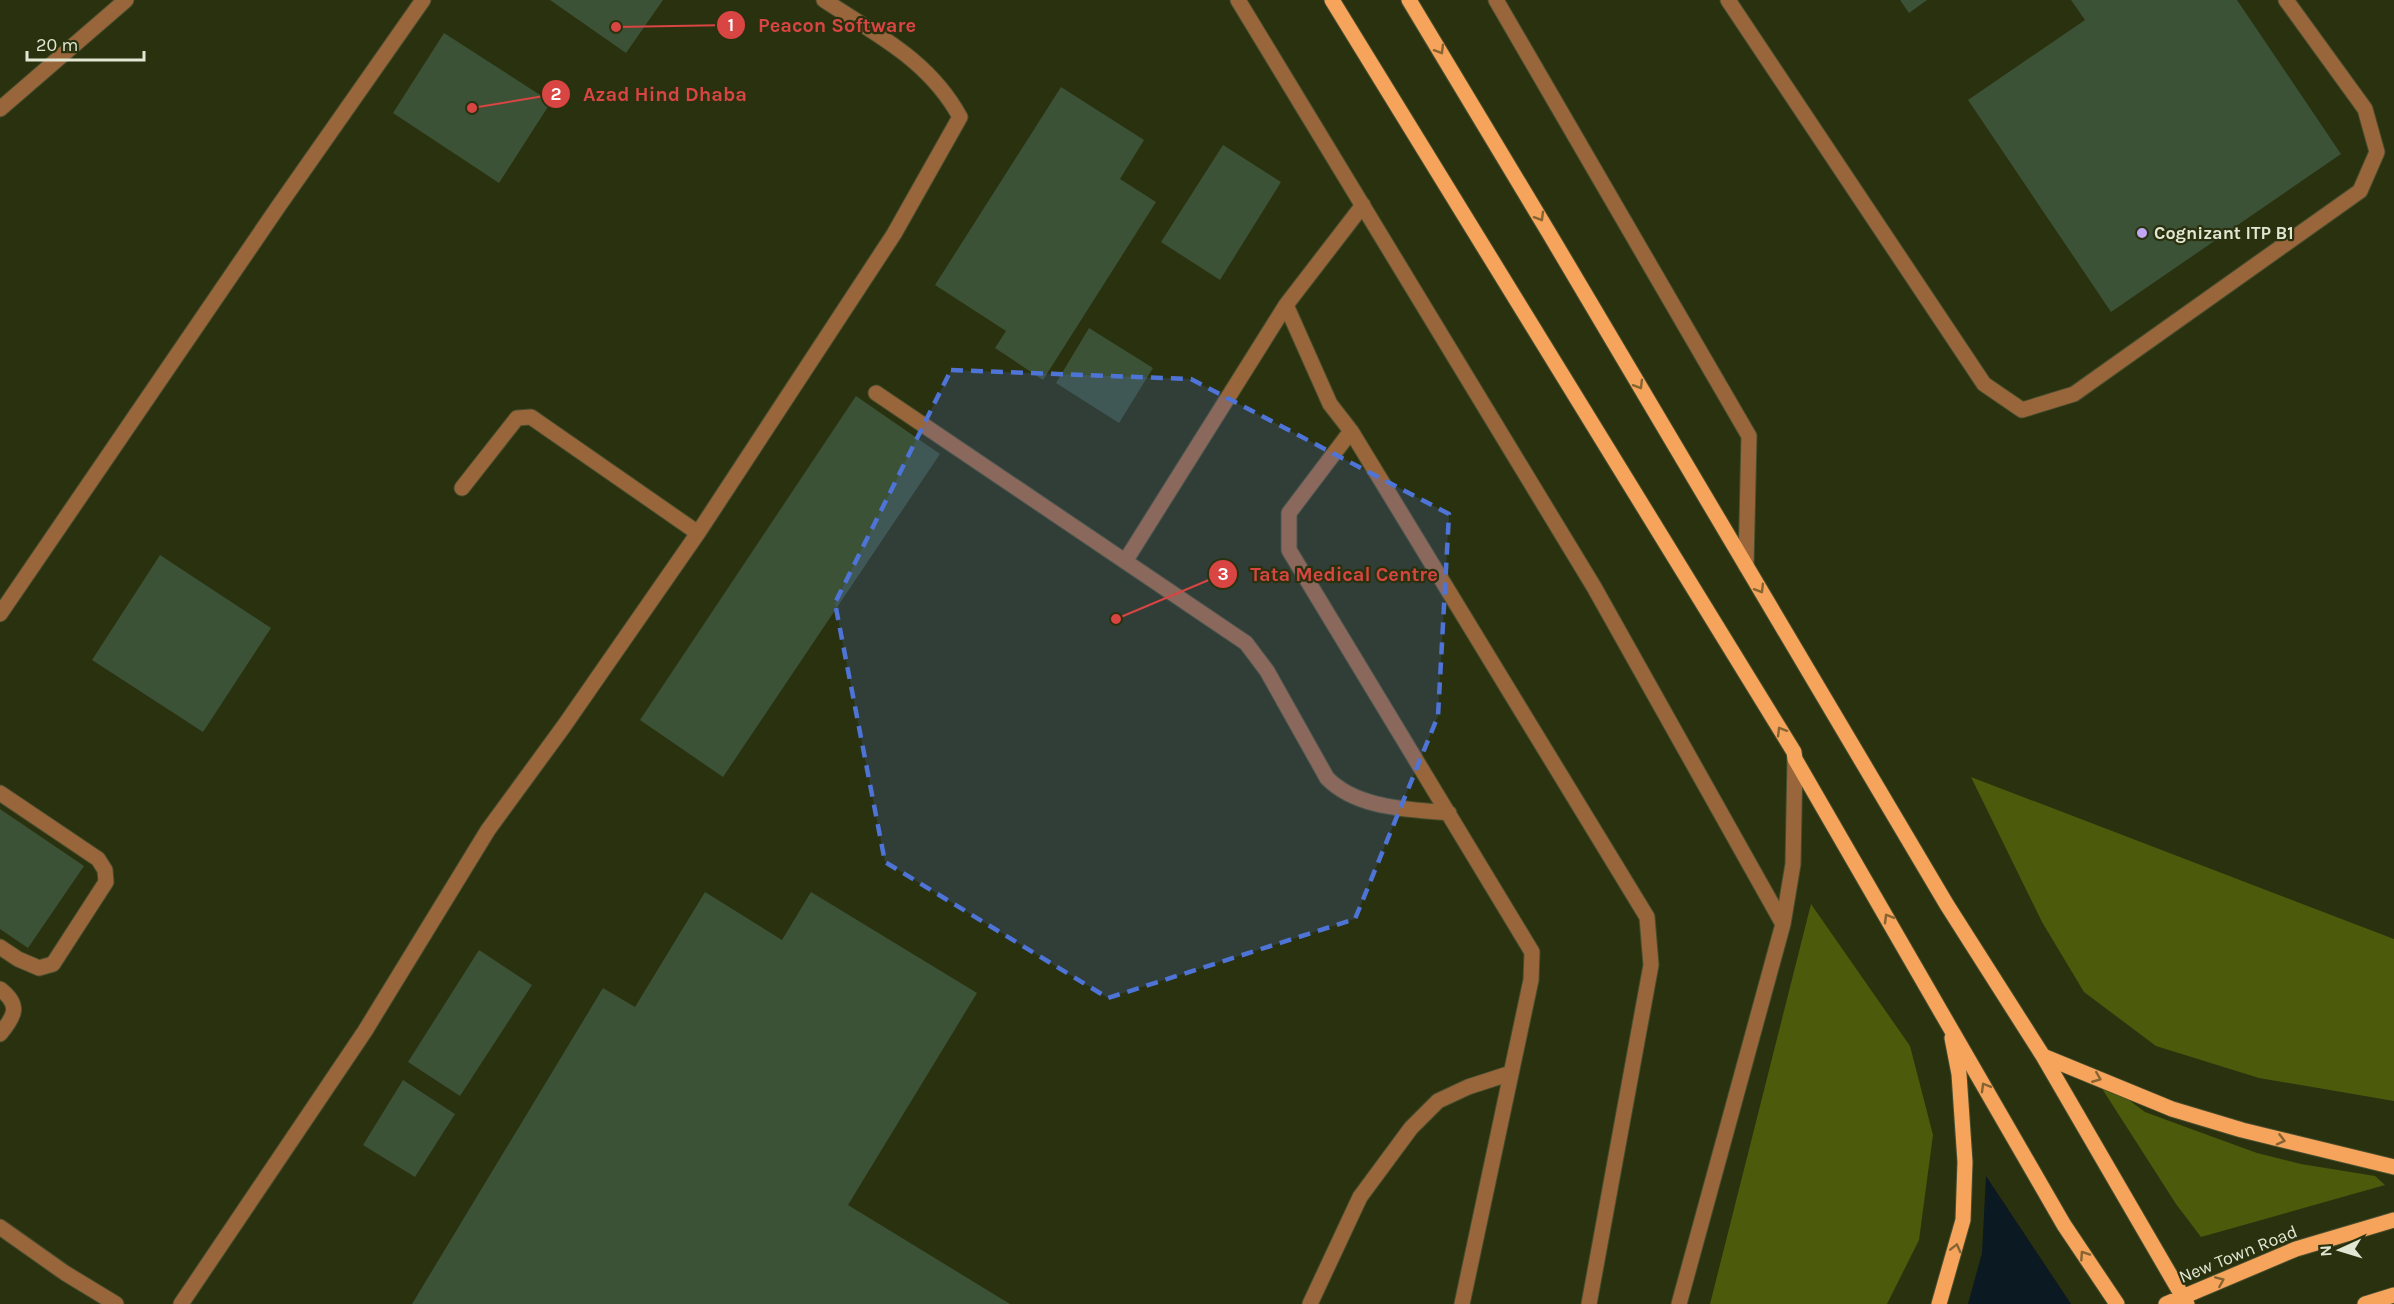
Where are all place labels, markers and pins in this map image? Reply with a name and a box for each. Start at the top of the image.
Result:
callout: Peacon Software [716,6,928,44]
callout: Azad Hind Dhaba [541,75,759,113]
place label: Cognizant ITP B1 [2154,222,2294,244]
marker: Cognizant ITP B1 [2135,226,2149,240]
callout: Tata Medical Centre [1208,555,1450,593]

